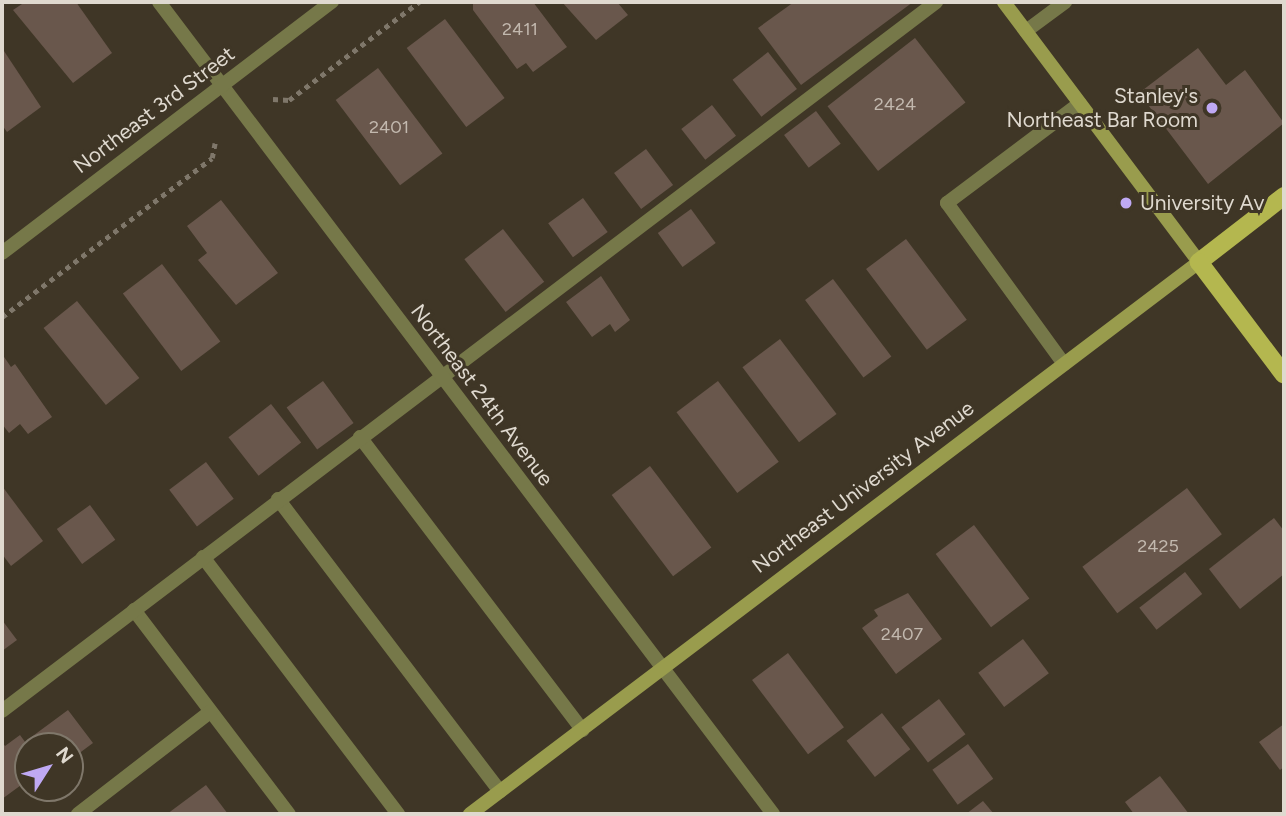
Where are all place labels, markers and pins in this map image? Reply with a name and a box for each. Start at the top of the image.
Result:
place label: Stanley's Northeast Bar Room [1007,83,1198,133]
marker: Stanley's Northeast Bar Room [1204,100,1220,116]
place label: University Av [1140,190,1264,216]
marker: University Av [1118,195,1134,211]

